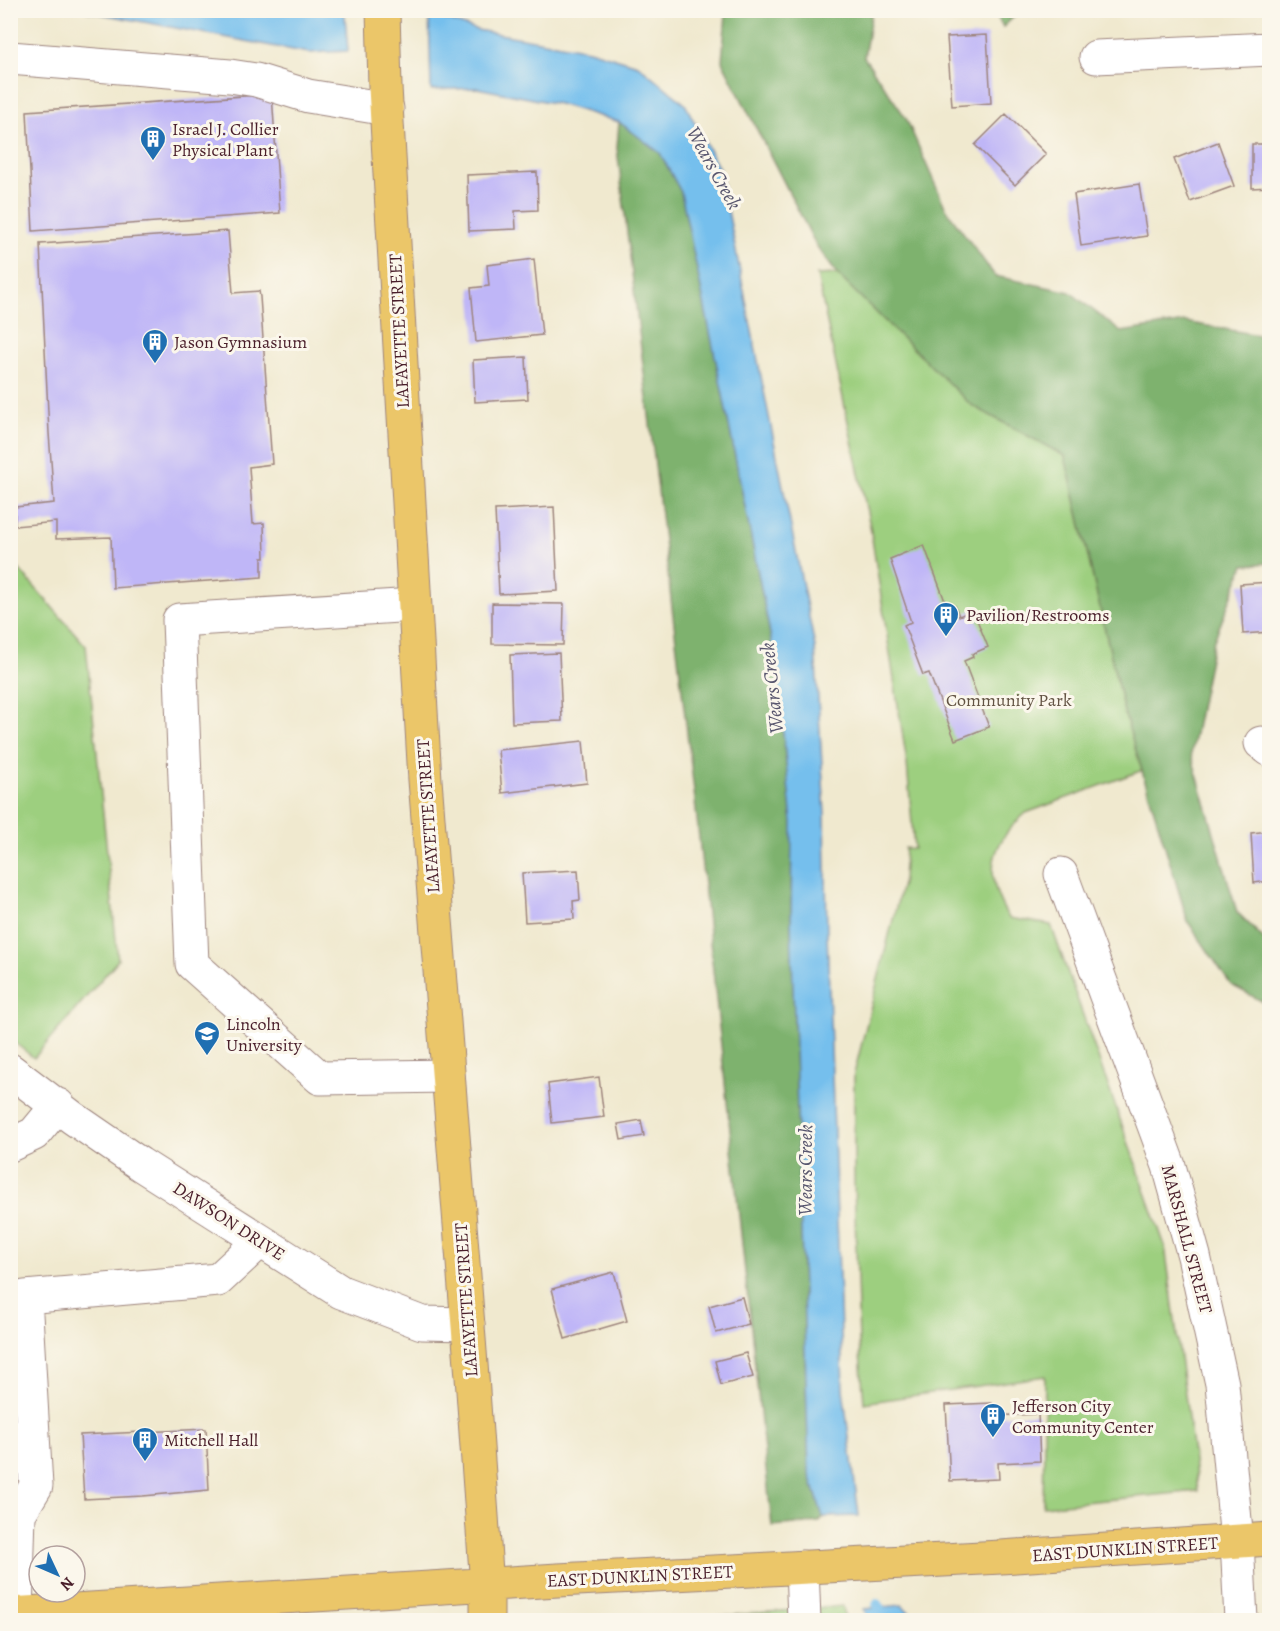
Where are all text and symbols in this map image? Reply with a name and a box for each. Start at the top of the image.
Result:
place label: Israel J. Collier Physical Plant [172,117,279,162]
water label: Wears Creek [680,121,748,215]
building icon: Israel J. Collier Physical Plant [138,124,168,162]
street label: LAFAYETTE STREET [383,253,415,409]
building icon: Jason Gymnasium [140,327,170,365]
place label: Jason Gymnasium [174,330,307,354]
building icon: Pavilion/Restrooms [931,600,961,638]
place label: Pavilion/Restrooms [966,603,1109,627]
water label: Wears Creek [754,641,790,735]
park label: Community Park [946,688,1072,712]
street label: LAFAYETTE STREET [411,738,445,894]
place label: Lincoln University [226,1012,303,1057]
school or university icon: Lincoln University [192,1019,222,1057]
water label: Wears Creek [792,1124,819,1216]
street label: MARSHALL STREET [1156,1162,1218,1316]
street label: DAWSON DRIVE [168,1176,290,1266]
street label: LAFAYETTE STREET [449,1222,483,1378]
place label: Jefferson City Community Center [1012,1394,1154,1439]
building icon: Jefferson City Community Center [978,1401,1008,1439]
building icon: Mitchell Hall [130,1425,160,1463]
place label: Mitchell Hall [164,1428,259,1452]
street label: EAST DUNKLIN STREET [1031,1531,1219,1567]
north arrow [27,1544,87,1604]
street label: EAST DUNKLIN STREET [546,1559,734,1593]
text: N [55,1572,79,1596]

